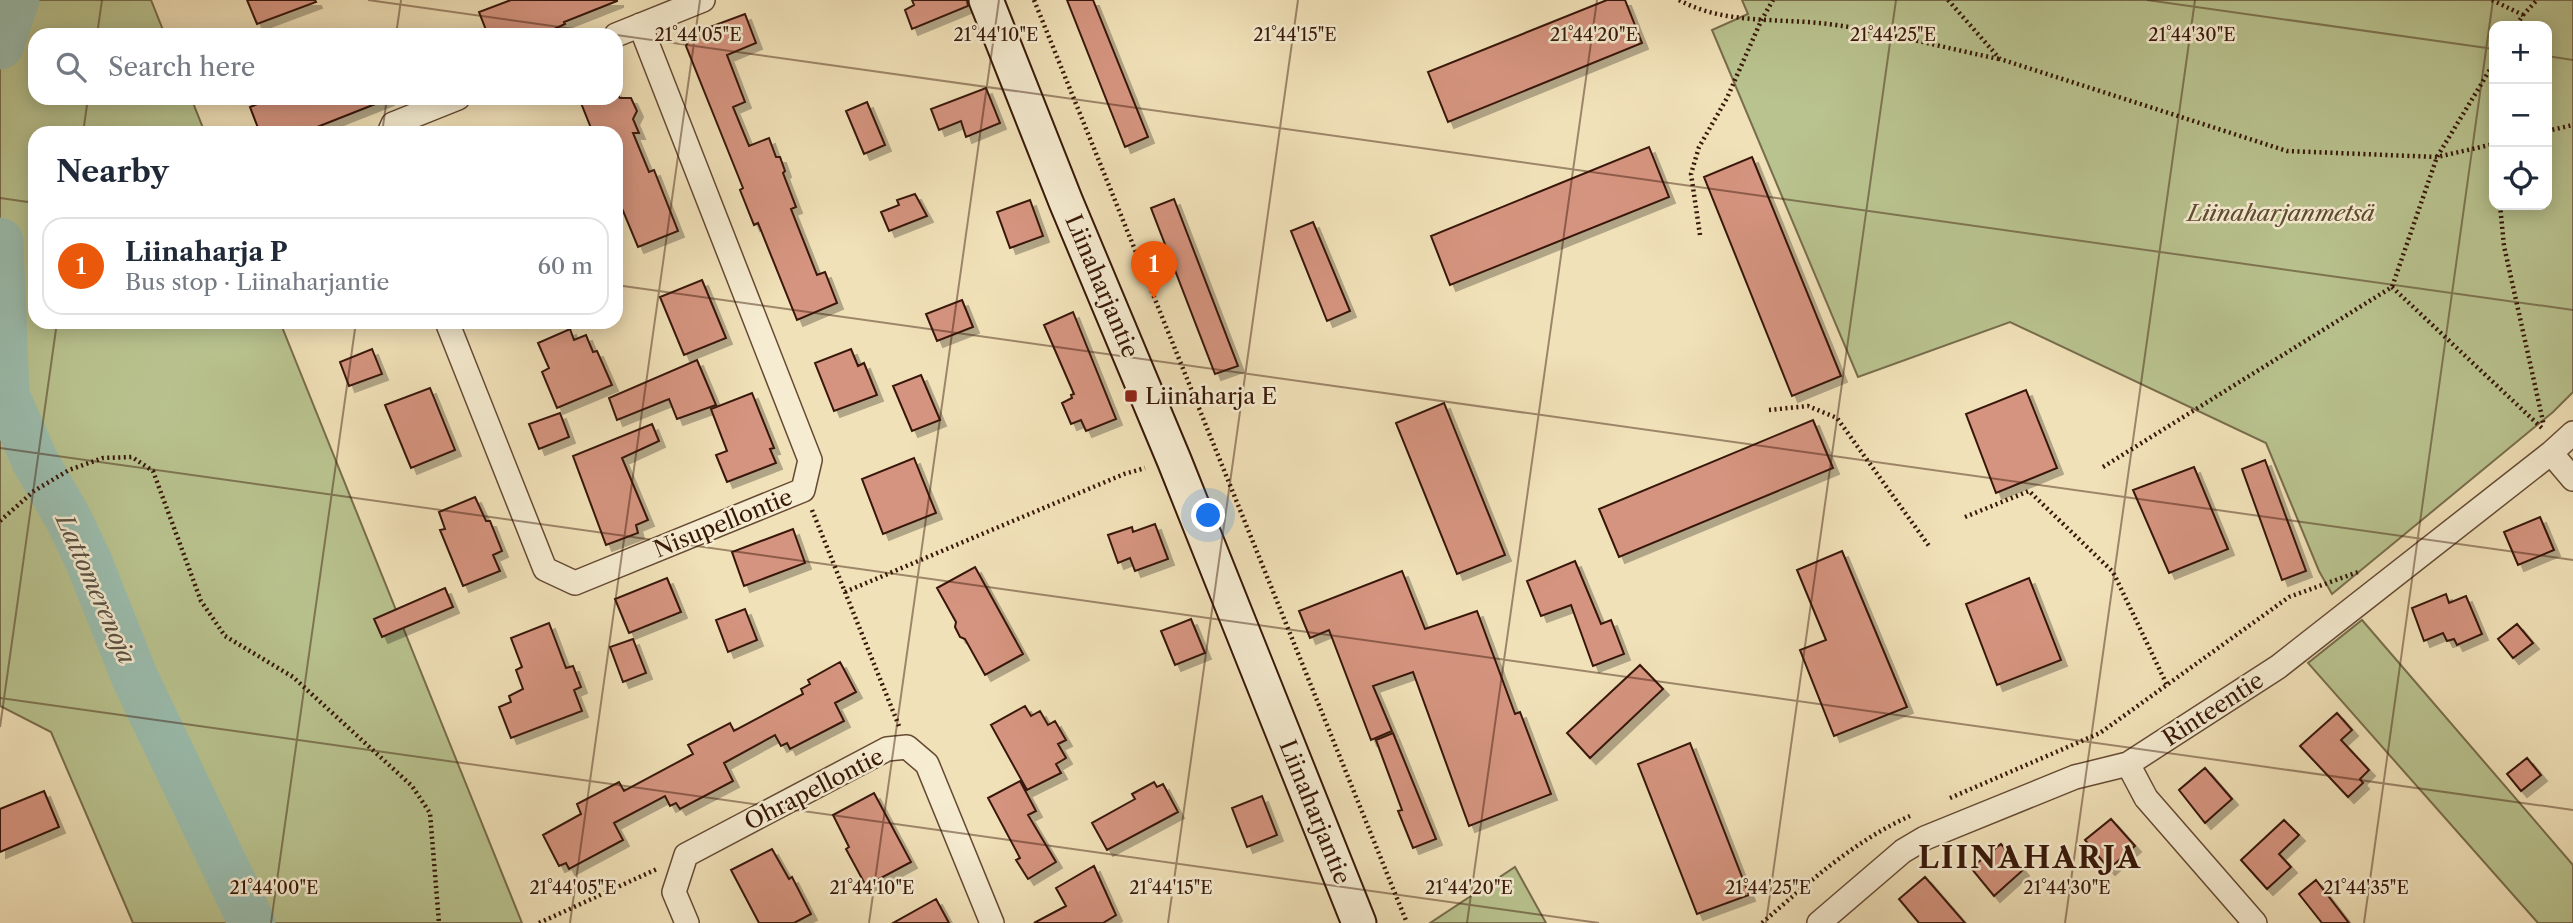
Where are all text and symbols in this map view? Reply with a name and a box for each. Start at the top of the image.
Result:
map controls [2489,21,2552,210]
button: + [2489,21,2552,84]
text: 21°44'05"E [654,24,742,46]
text: 21°44'10"E [953,24,1039,46]
text: 21°44'15"E [1253,24,1337,46]
text: 21°44'20"E [1550,24,1638,46]
text: 21°44'25"E [1850,24,1936,46]
text: 21°44'30"E [2148,24,2236,46]
search box [28,28,623,105]
icon: search [52,48,90,86]
text: Search here [108,51,255,83]
button: − [2489,84,2552,147]
button: locate [2489,147,2552,210]
text: Nearby [56,153,169,190]
park label: Liinaharjanmetsä [2185,199,2375,227]
street label: Liinaharjantie [1059,210,1145,362]
text: Liinaharja P [125,236,288,268]
pin: 1 [1131,241,1177,299]
text: 1 [76,252,86,280]
text: 60 m [537,252,593,280]
text: Bus stop · Liinaharjantie [125,268,389,296]
place label: Liinaharja E [1145,382,1277,410]
marker: Liinaharja E [1123,388,1139,404]
street label: Nisupellontie [649,482,797,564]
your location [1191,498,1225,532]
water label: Lattomerenoja [49,508,142,668]
street label: Rinteentie [2157,666,2269,752]
street label: Liinaharjantie [1273,736,1357,888]
street label: Ohrapellontie [740,742,888,836]
district label: LIINAHARJA [1918,839,2142,876]
text: 21°44'00"E [230,877,318,899]
text: 21°44'05"E [529,877,617,899]
text: 21°44'10"E [829,877,915,899]
text: 21°44'15"E [1129,877,1213,899]
text: 21°44'20"E [1425,877,1513,899]
text: 21°44'25"E [1725,877,1811,899]
text: 21°44'30"E [2023,877,2111,899]
text: 21°44'35"E [2323,877,2409,899]

